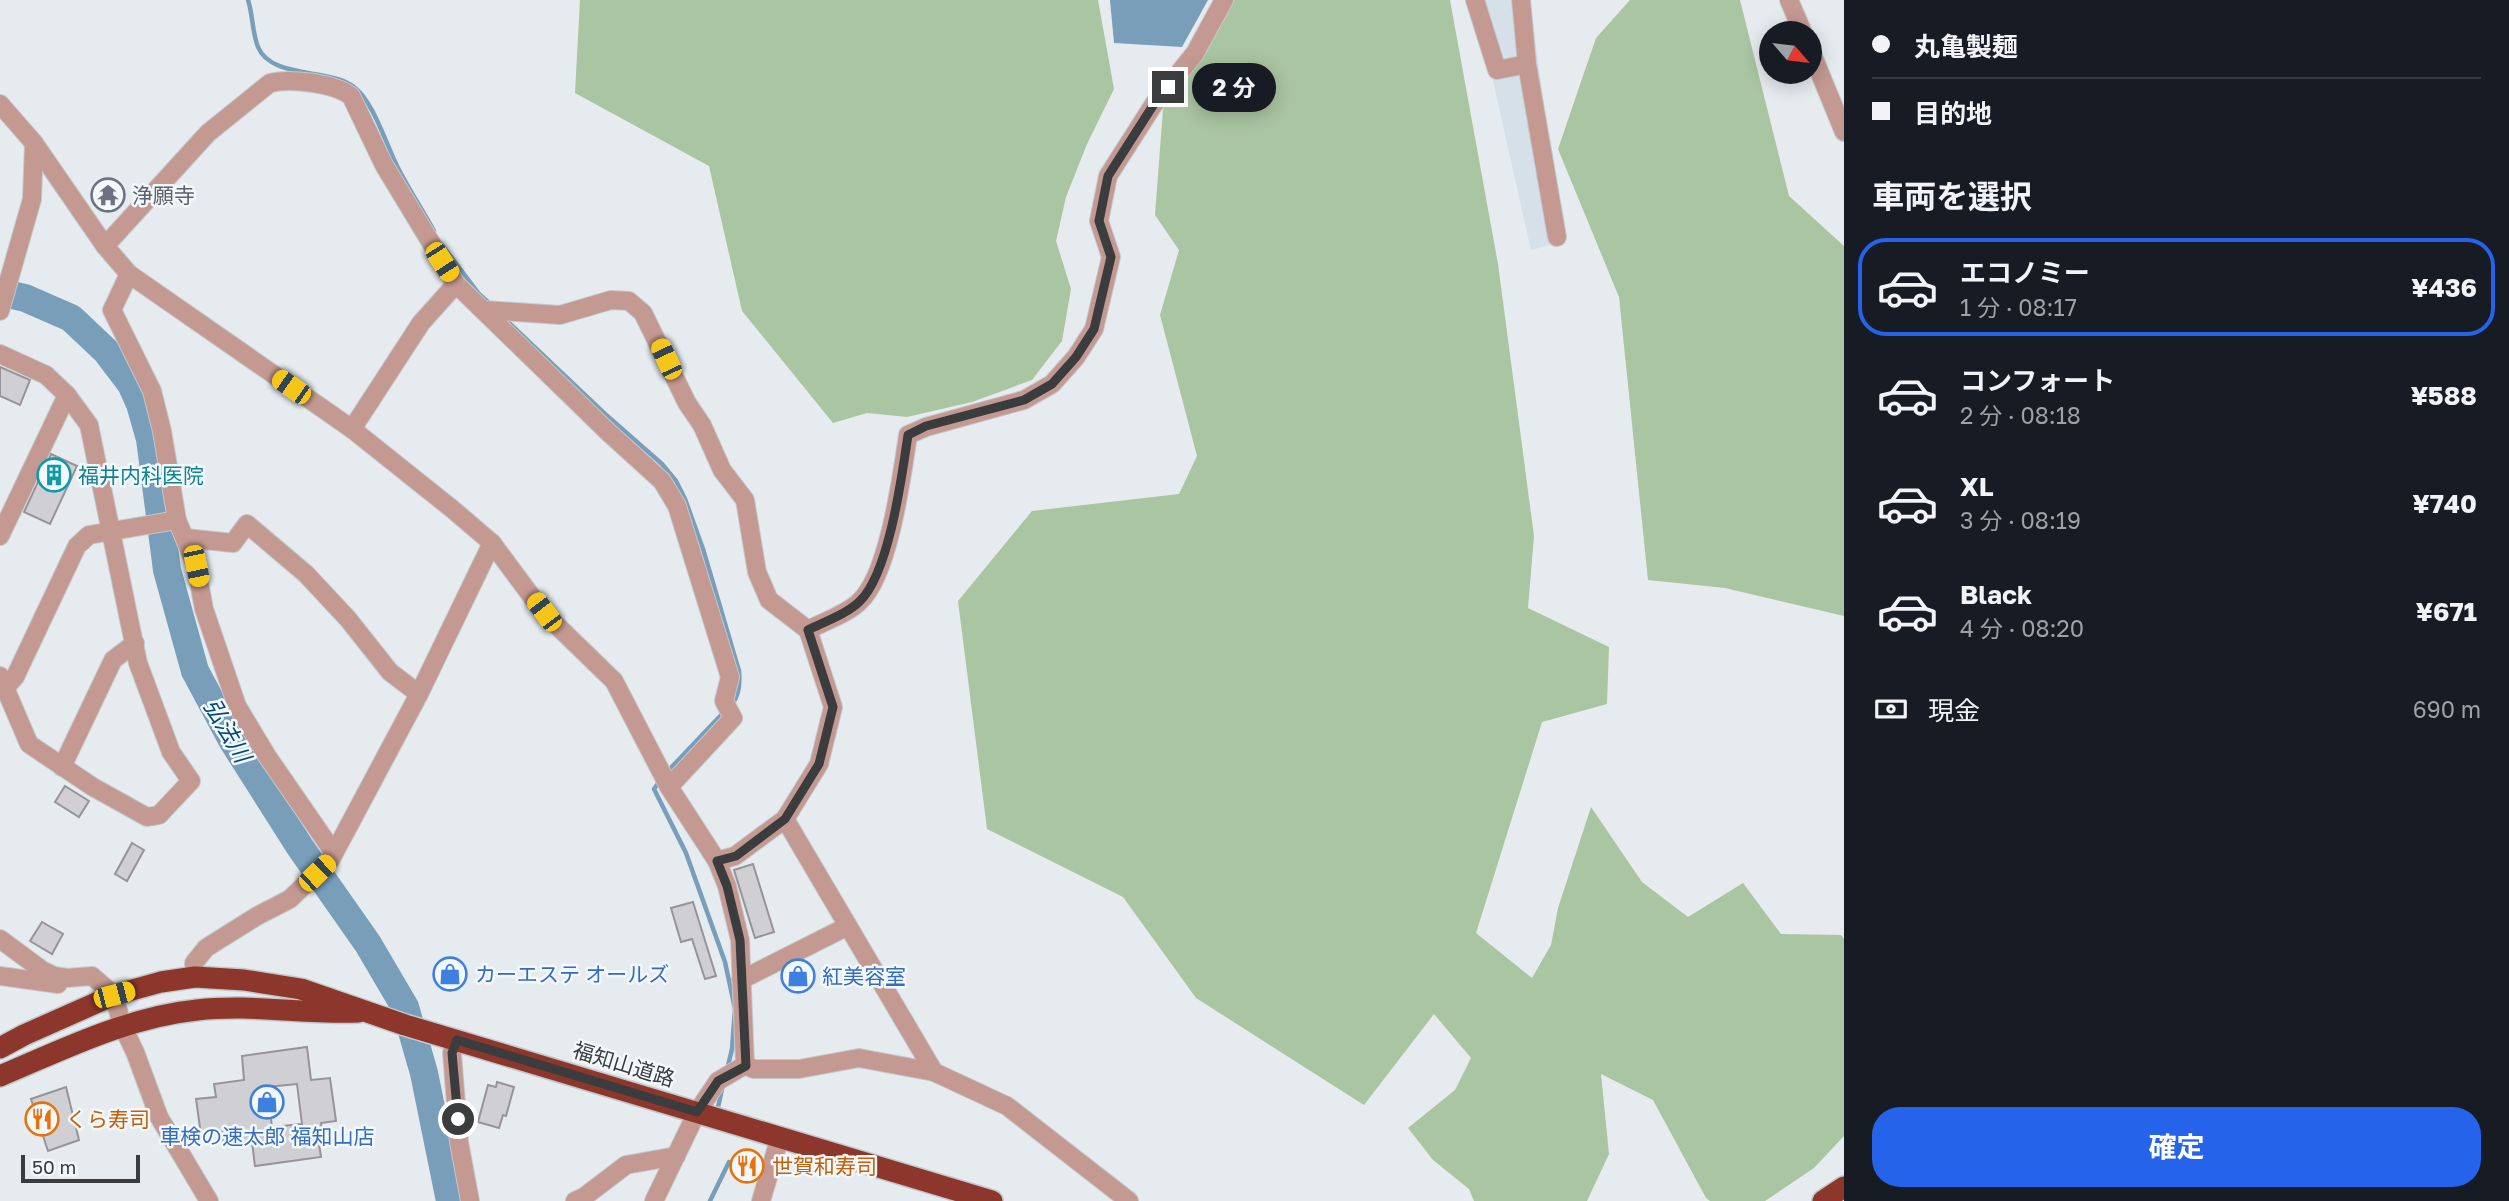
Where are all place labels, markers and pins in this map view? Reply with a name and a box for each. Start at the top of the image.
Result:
temple icon: 浄願寺 [89,176,127,214]
place label: 浄願寺 [132,182,195,208]
building icon: 福井内科医院 [35,456,73,494]
place label: 福井内科医院 [78,462,204,488]
shop icon: カーエステ オールズ [431,955,469,993]
shop icon: 紅美容室 [779,957,817,995]
place label: カーエステ オールズ [475,961,669,987]
place label: 紅美容室 [822,963,906,989]
shop icon: 車検の速太郎 福知山店 [248,1083,286,1121]
restaurant icon: くら寿司 [23,1100,61,1138]
place label: くら寿司 [66,1106,150,1132]
place label: 車検の速太郎 福知山店 [159,1123,375,1149]
restaurant icon: 世賀和寿司 [728,1147,766,1185]
place label: 世賀和寿司 [772,1153,877,1179]

